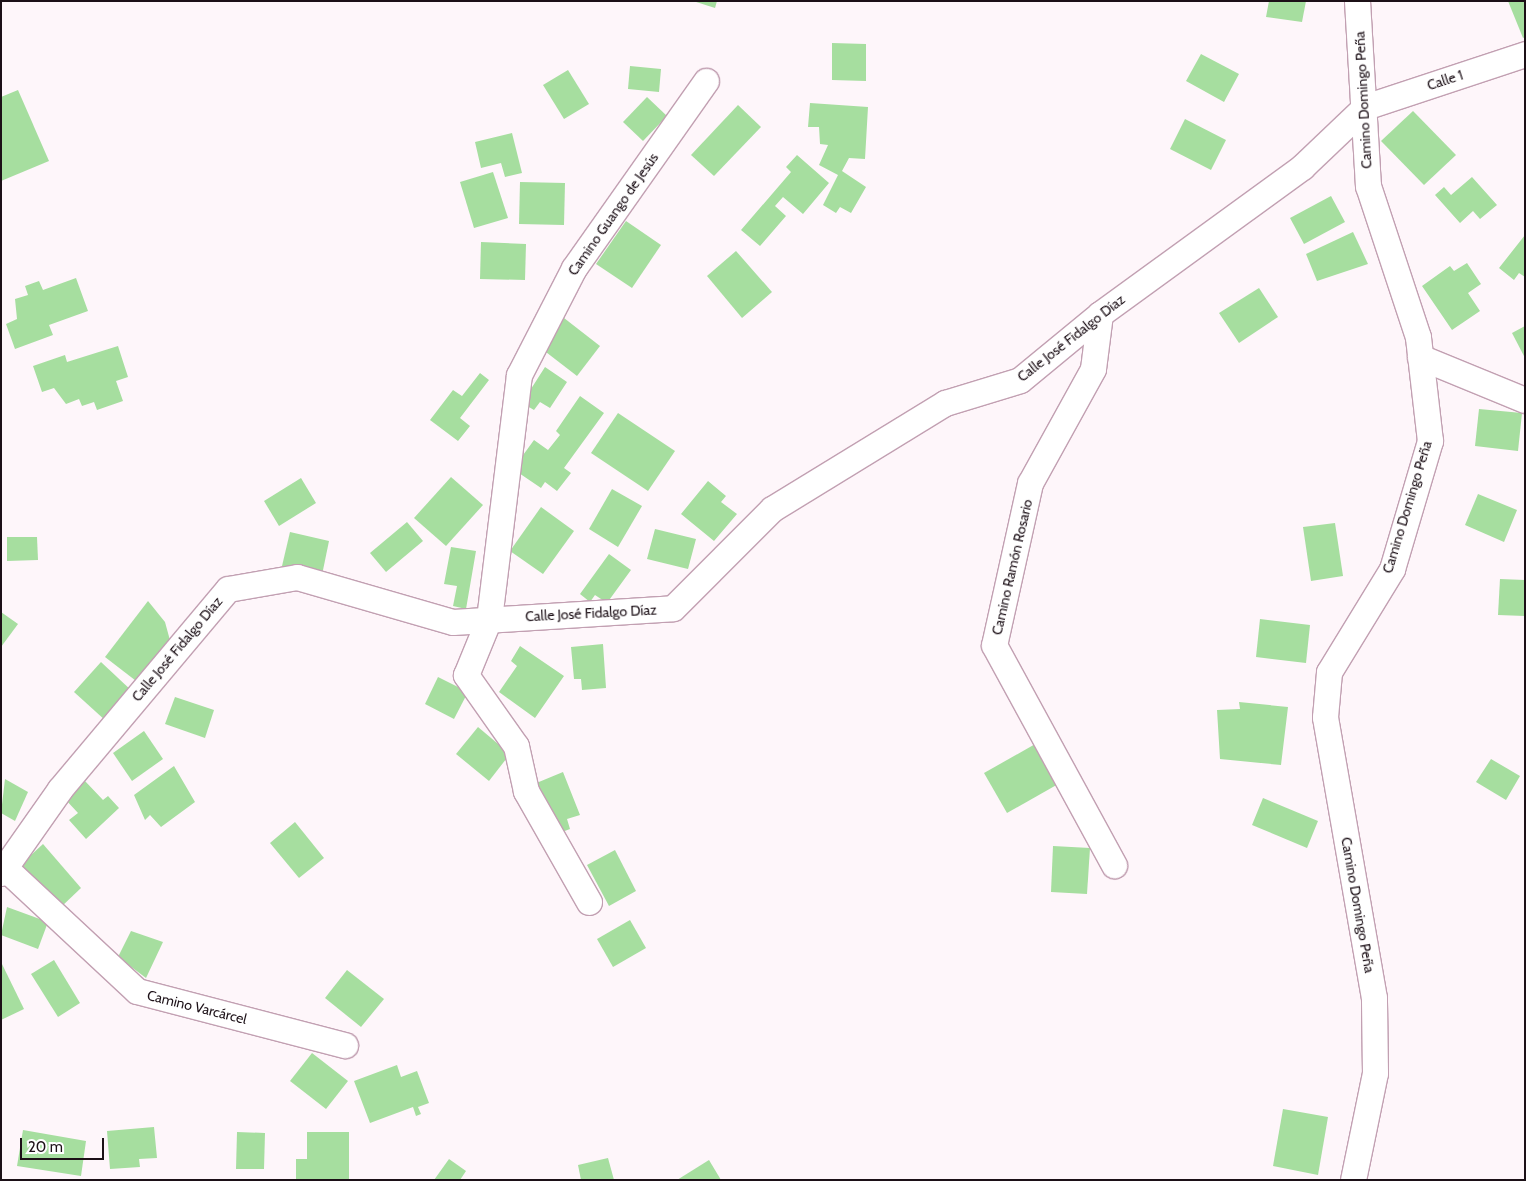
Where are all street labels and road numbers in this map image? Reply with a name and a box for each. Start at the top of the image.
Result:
street label: Camino Domingo Peña [1351,31,1375,169]
street label: Calle 1 [1425,66,1465,94]
street label: Camino Guango de Jesús [564,149,662,279]
street label: Calle José Fidalgo Díaz [1014,291,1128,385]
street label: Camino Domingo Peña [1379,439,1435,575]
street label: Camino Ramón Rosario [988,497,1036,637]
street label: Calle José Fidalgo Díaz [128,593,226,705]
street label: Calle José Fidalgo Díaz [525,601,657,625]
street label: Camino Domingo Peña [1338,836,1378,974]
street label: Camino Varcárcel [145,986,249,1028]

